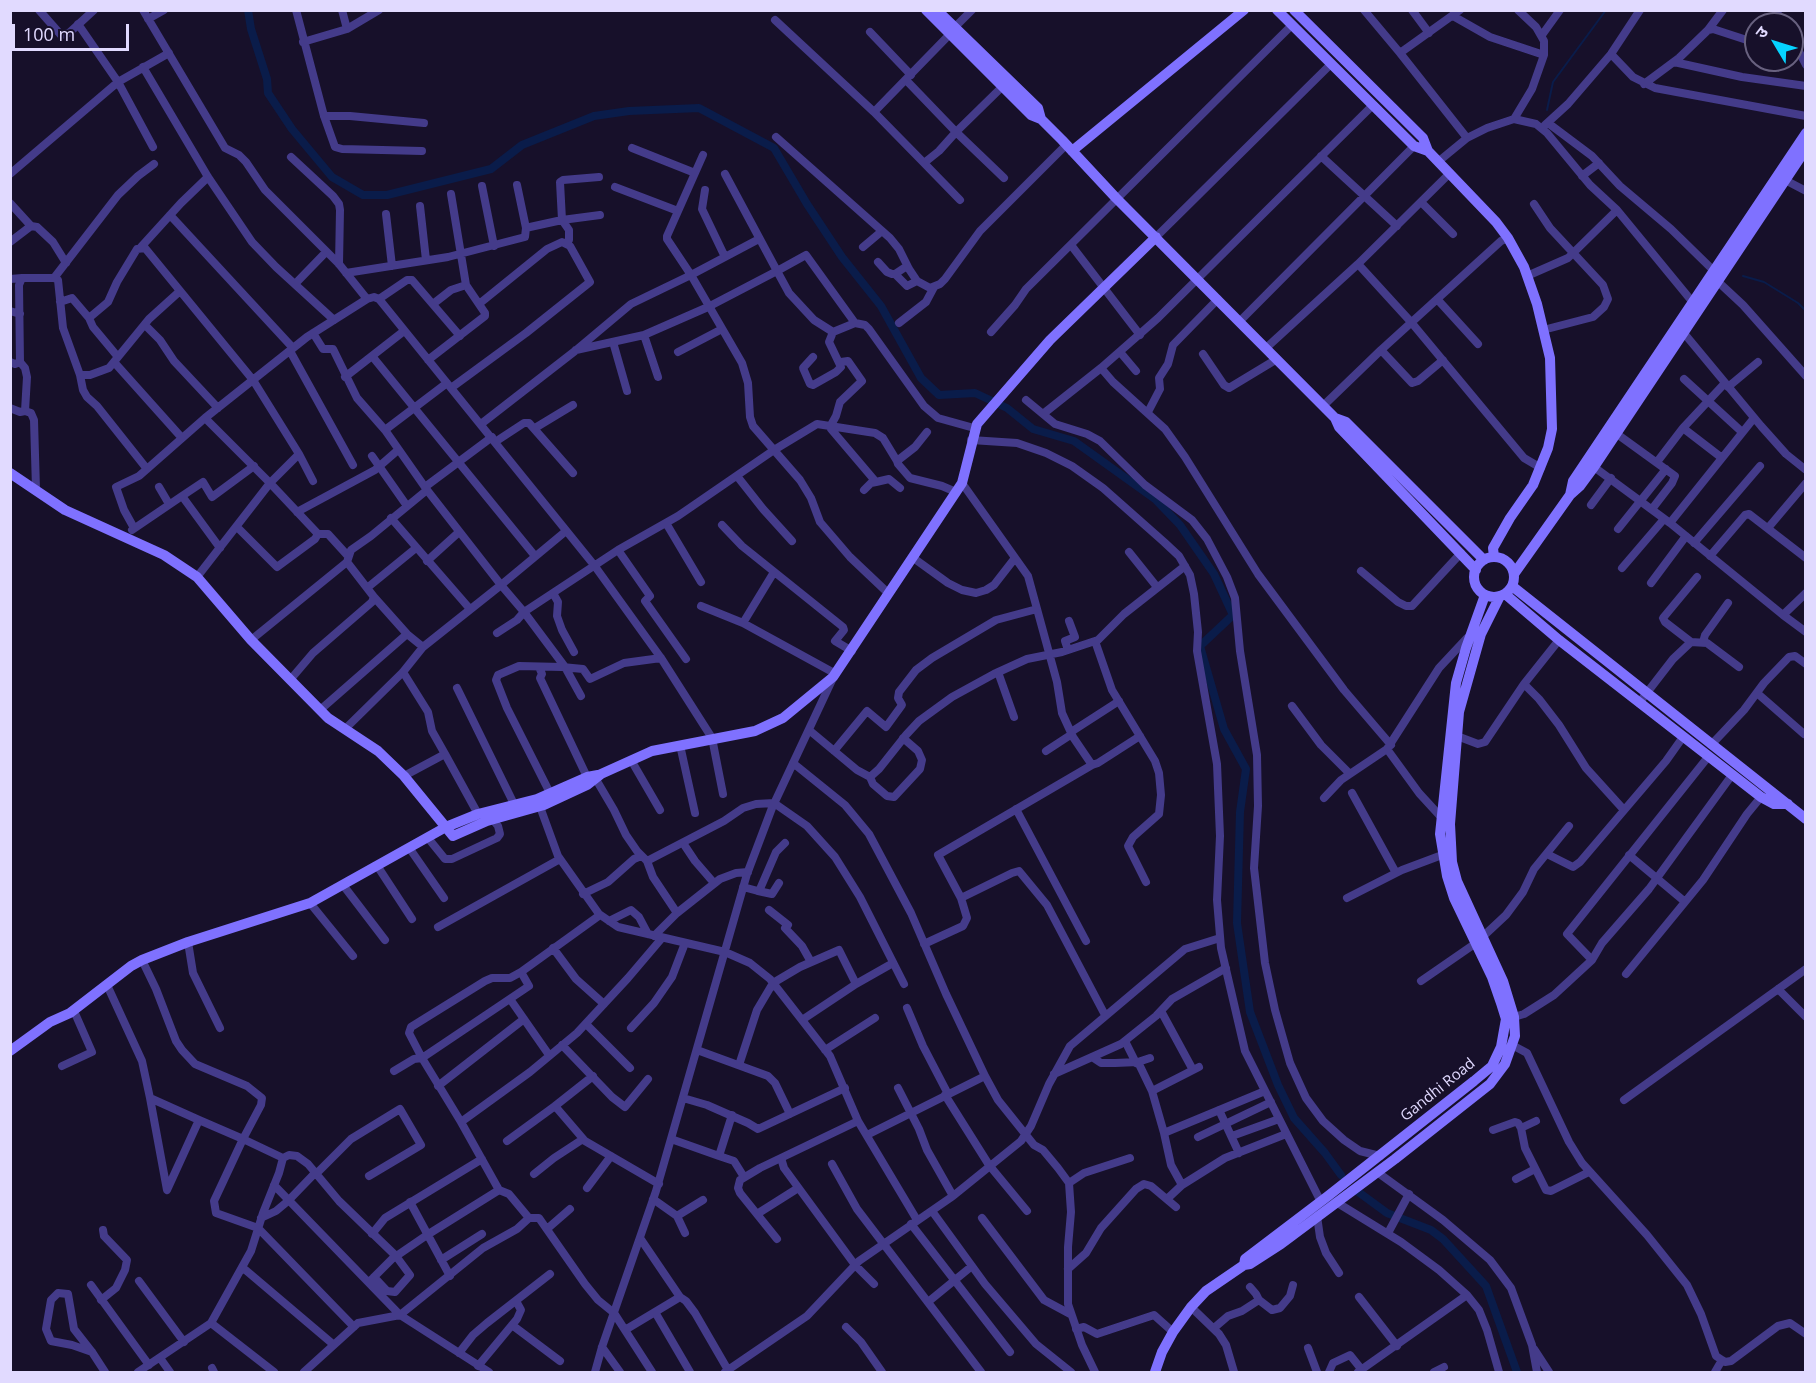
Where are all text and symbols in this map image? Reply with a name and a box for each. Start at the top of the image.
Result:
scale bar [15,12,132,50]
north arrow [1744,12,1804,72]
text: 100 m [23,22,75,46]
text: उ [1750,22,1773,43]
street label: Gandhi Road [1397,1055,1479,1125]

